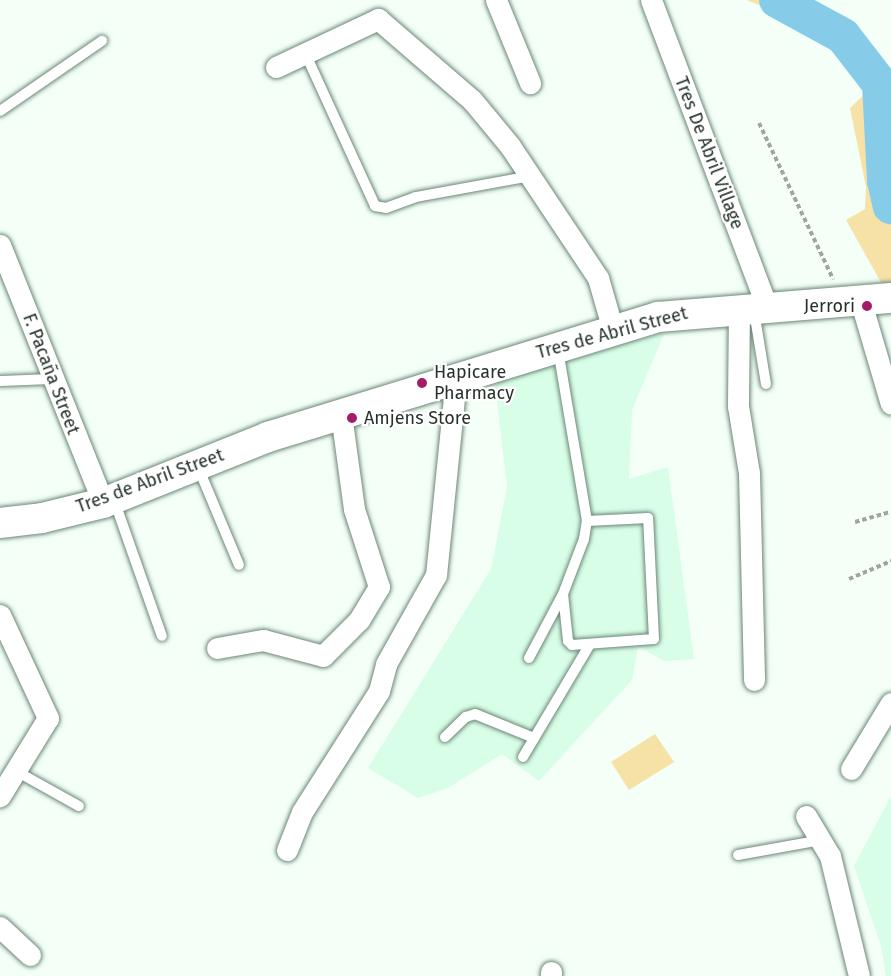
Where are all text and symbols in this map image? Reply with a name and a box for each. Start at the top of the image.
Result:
street label: Tres De Abril Village [670,74,748,232]
place label: Jerrori [804,295,855,317]
marker: Jerrori [860,299,874,313]
street label: Tres de Abril Street [534,302,690,364]
street label: F. Pacaña Street [18,310,84,438]
place label: Hapicare Pharmacy [434,362,514,404]
marker: Hapicare Pharmacy [415,376,429,390]
place label: Amjens Store [364,407,471,429]
marker: Amjens Store [345,411,359,425]
street label: Tres de Abril Street [73,444,227,518]

